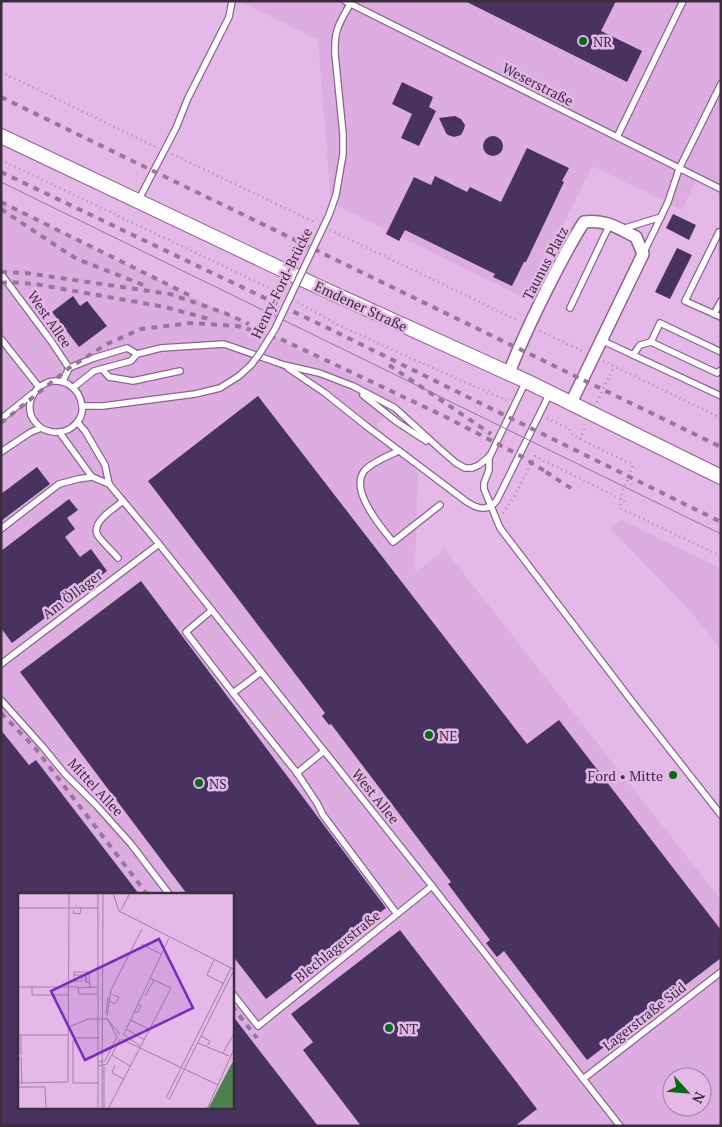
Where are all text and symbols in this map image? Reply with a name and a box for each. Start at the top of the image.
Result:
place label: NR [593,32,612,51]
marker: NR [577,35,589,47]
street label: Weserstraße [499,58,577,110]
street label: Taunus Platz [518,223,572,303]
street label: Henry-Ford-Brücke [246,224,316,342]
street label: Emdener Straße [312,276,410,336]
street label: West Allee [23,287,77,351]
street label: Am Öllager [38,565,106,623]
place label: NE [439,726,457,745]
marker: NE [423,729,435,741]
street label: Mittel Allee [64,754,128,820]
street label: West Allee [348,764,404,828]
place label: Ford • Mitte [588,766,663,785]
marker: Ford • Mitte [667,769,679,781]
place label: NS [209,774,227,793]
marker: NS [193,777,205,789]
inset map [18,893,234,1110]
street label: Blechlagerstraße [290,905,384,987]
street label: Lagerstraße Süd [598,977,690,1055]
place label: NT [399,1019,418,1038]
marker: NT [383,1022,395,1034]
north arrow [662,1067,712,1117]
text: N [688,1089,710,1107]

